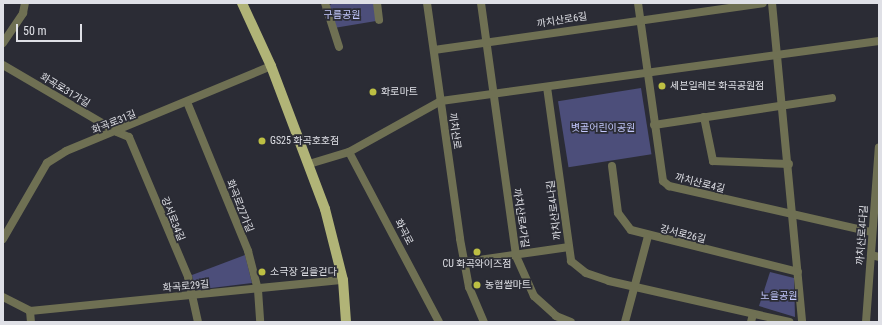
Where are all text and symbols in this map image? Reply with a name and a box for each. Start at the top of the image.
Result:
park label: 구름공원 [324,9,360,21]
street label: 까치산로6길 [536,10,588,30]
scale bar [18,16,84,42]
text: 50 m [23,24,47,38]
street label: 화곡로31가길 [38,70,92,110]
place label: 세븐일레븐 화곡공원점 [670,80,764,92]
marker: 세븐일레븐 화곡공원점 [657,81,667,91]
place label: 화로마트 [381,86,418,98]
marker: 화로마트 [368,87,378,97]
street label: 화곡로31길 [90,108,138,136]
street label: 까치산로 [446,112,464,150]
park label: 볏골어린이공원 [571,122,635,134]
place label: GS25 화곡호호점 [270,135,339,147]
marker: GS25 화곡호호점 [257,136,267,146]
street label: 까치산로4길 [674,171,726,195]
street label: 화곡로27가길 [224,178,256,234]
street label: 까치산로4나길 [544,179,564,241]
street label: 까치산로4가길 [511,187,531,249]
street label: 강서로34길 [159,195,187,243]
street label: 까치산로4다길 [854,205,870,265]
street label: 화곡로 [392,217,416,247]
street label: 강서로26길 [659,223,707,245]
marker: CU 화곡와이즈점 [472,247,482,257]
place label: CU 화곡와이즈점 [443,258,511,270]
place label: 소극장 길을걷다 [270,266,337,278]
marker: 소극장 길을걷다 [257,267,267,277]
street label: 화곡로29길 [162,278,210,294]
place label: 농협쌀마트 [485,279,531,291]
marker: 농협쌀마트 [472,280,482,290]
park label: 노을공원 [761,290,797,302]

